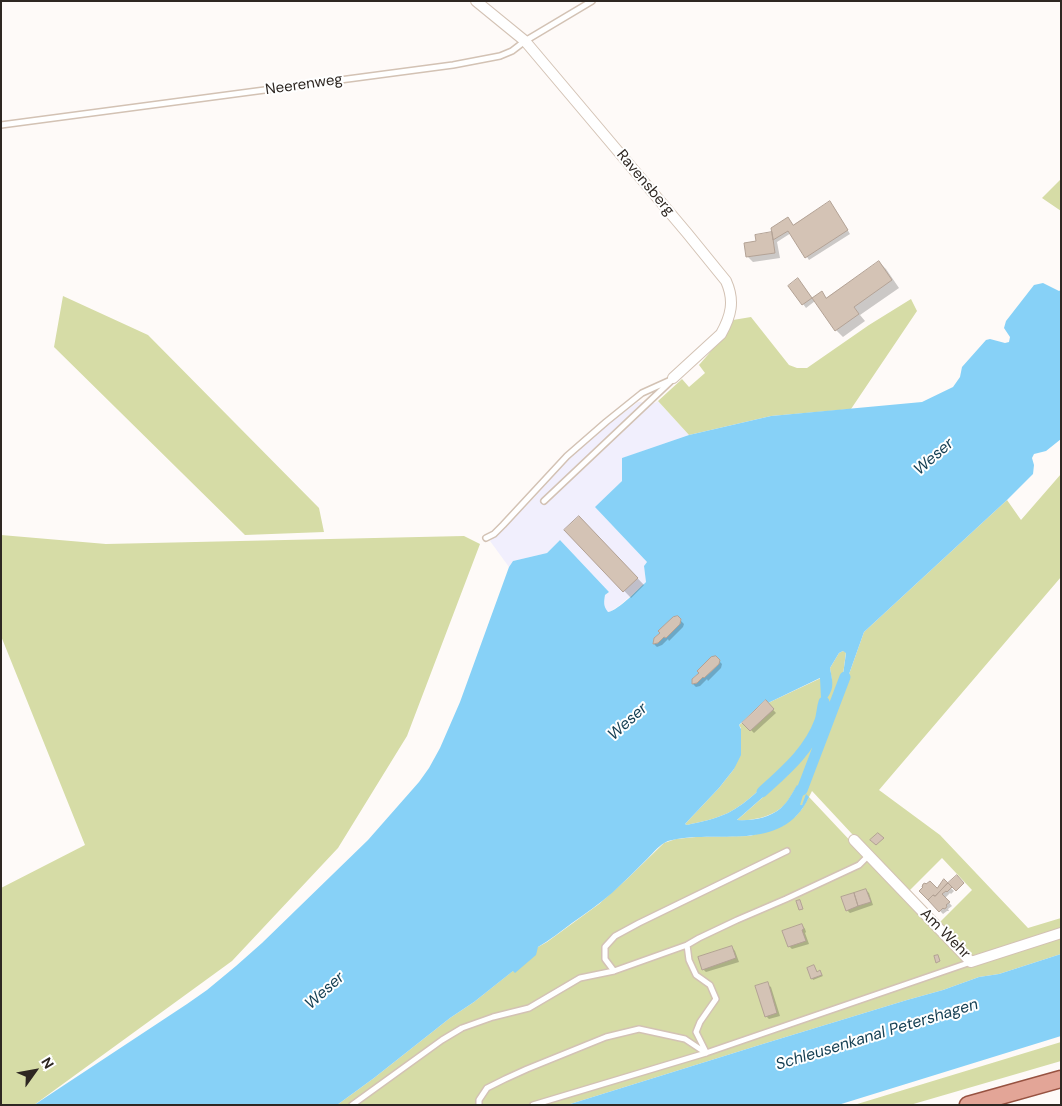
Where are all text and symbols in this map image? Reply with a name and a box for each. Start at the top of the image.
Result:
street label: Neerenweg [264,71,344,99]
street label: Ravensberg [612,146,678,220]
water label: Weser [910,434,958,480]
water label: Weser [604,699,652,745]
street label: Am Wehr [916,905,974,963]
water label: Weser [301,968,349,1014]
water label: Schleusenkanal Petershagen [774,995,980,1075]
north arrow [10,1046,60,1096]
text: N [37,1054,58,1072]

